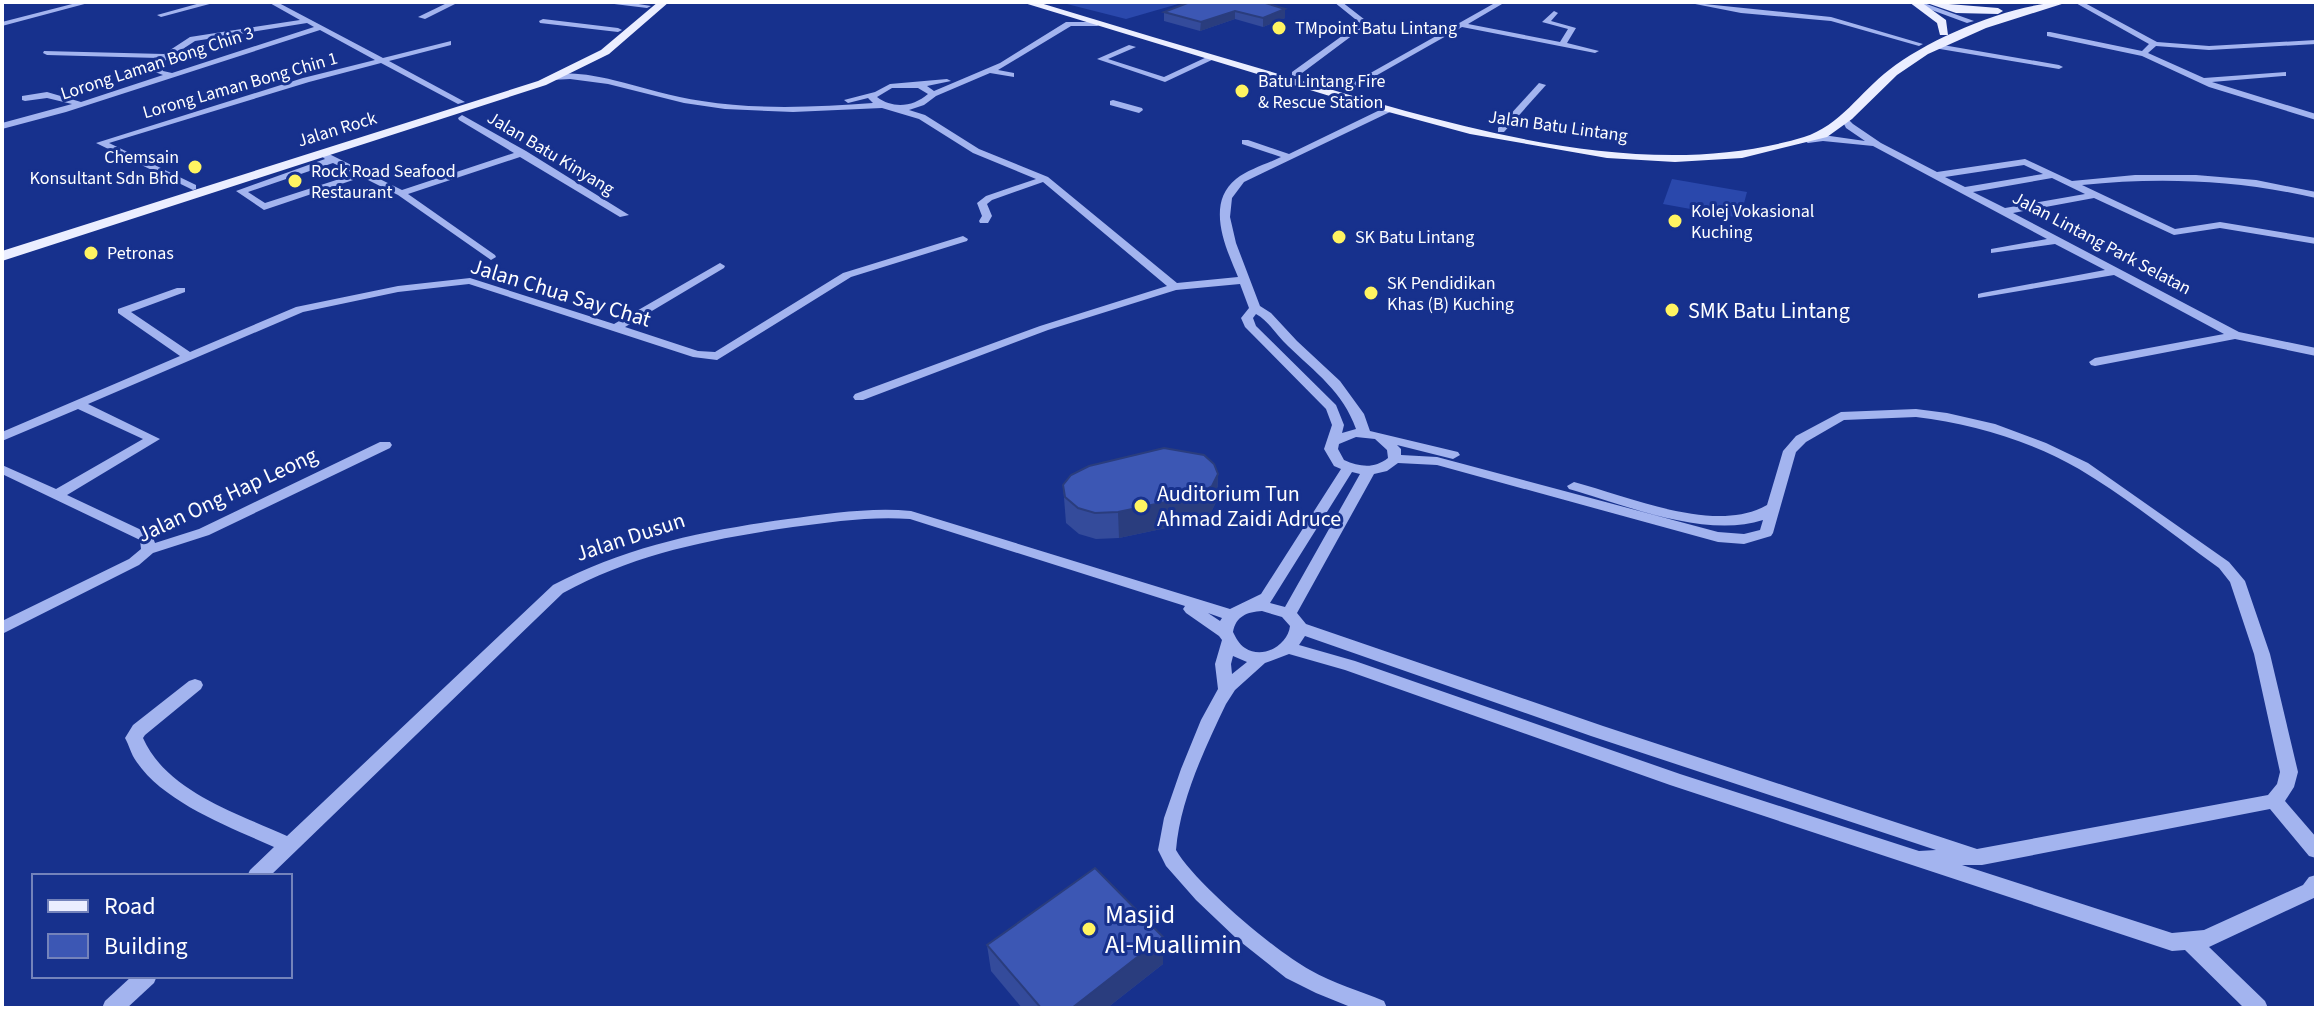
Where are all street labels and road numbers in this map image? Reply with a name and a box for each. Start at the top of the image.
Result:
street label: Lorong Laman Bong Chin 3 [57,20,257,107]
street label: Lorong Laman Bong Chin 1 [140,46,340,125]
street label: Jalan Batu Lintang [1487,104,1629,149]
street label: Jalan Rock [294,106,380,153]
street label: Jalan Batu Kinyang [482,106,619,201]
street label: Jalan Lintang Park Selatan [2008,186,2195,301]
street label: Jalan Chua Say Chat [467,250,655,336]
street label: Jalan Ong Hap Leong [132,439,323,551]
street label: Jalan Dusun [571,504,689,570]

